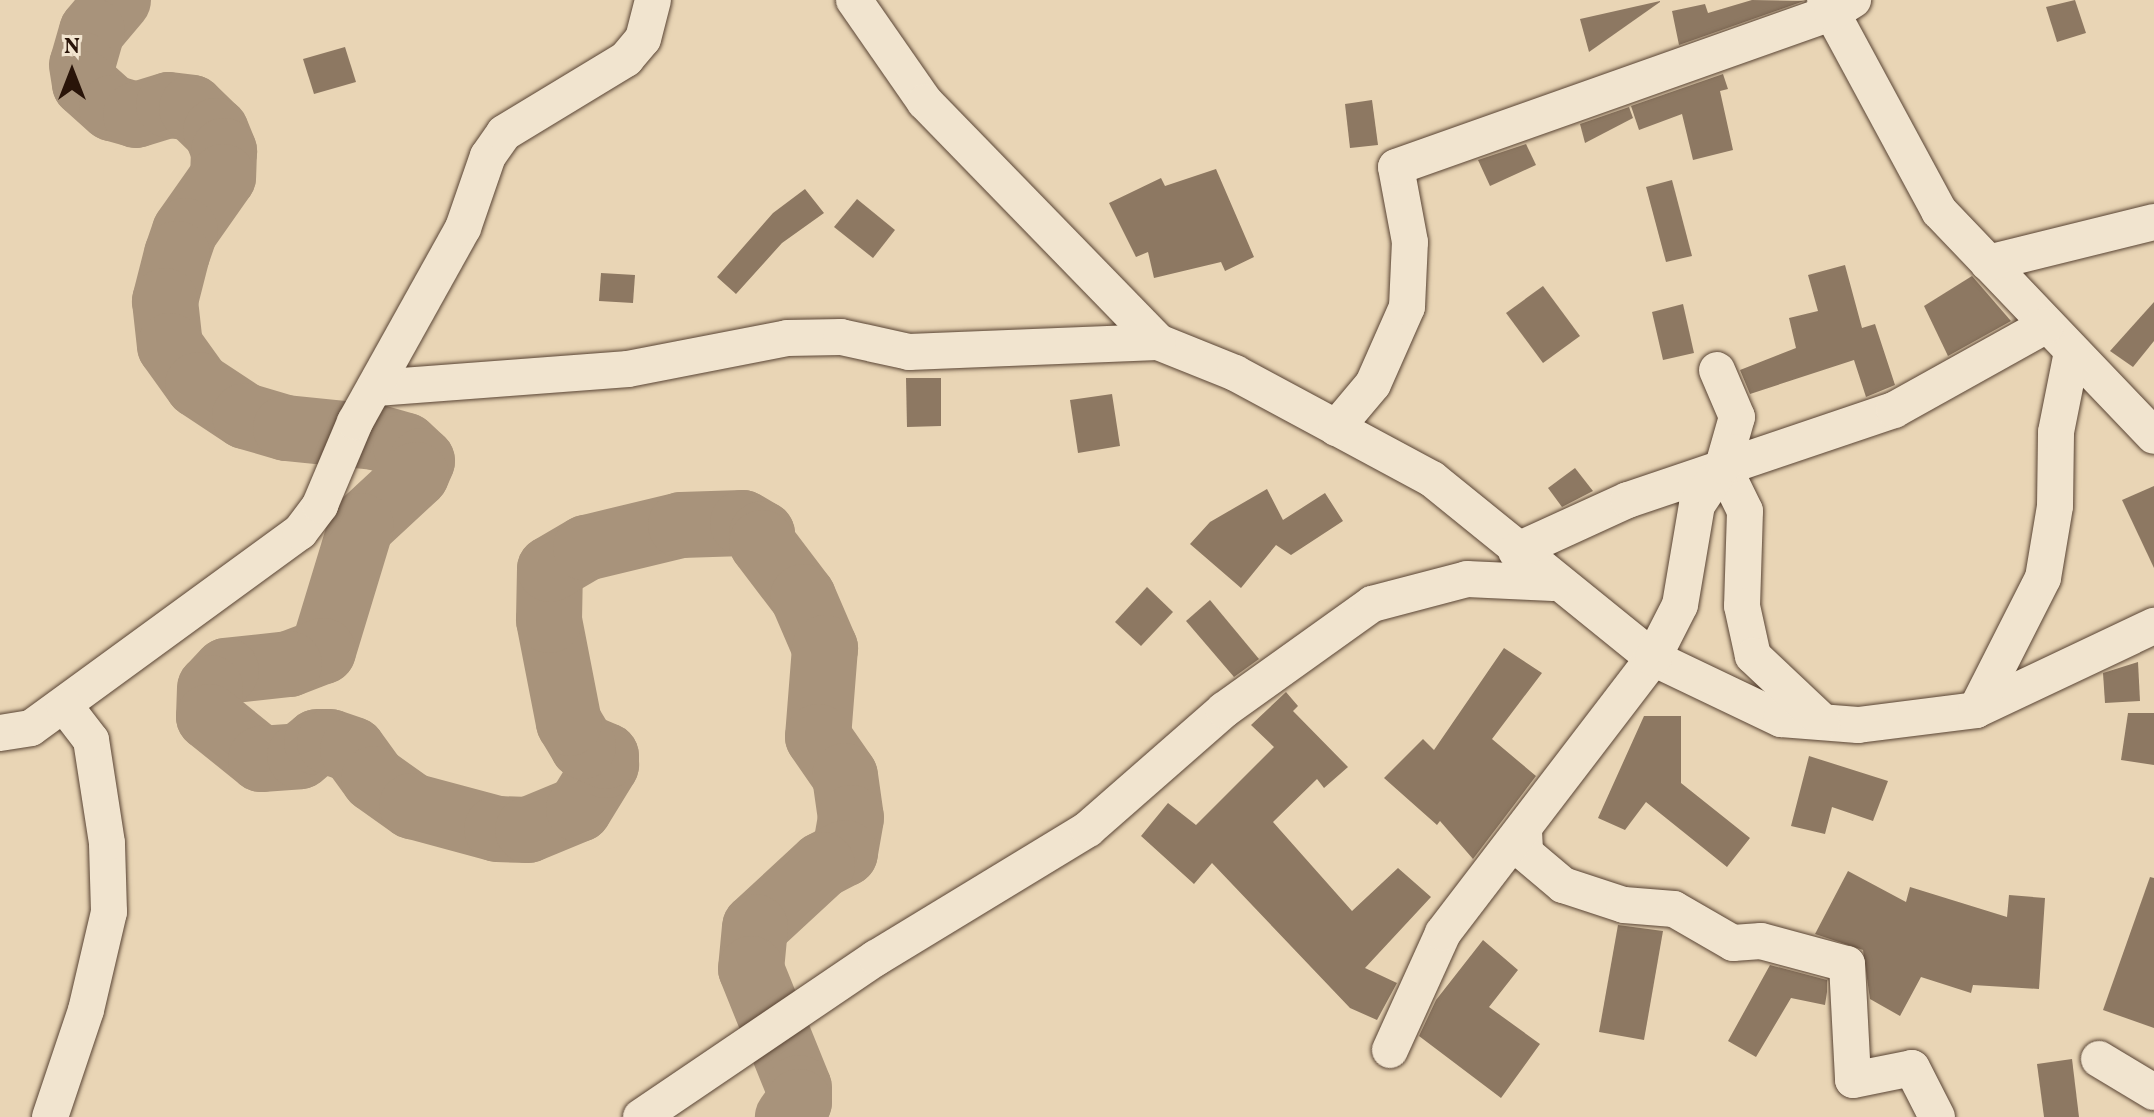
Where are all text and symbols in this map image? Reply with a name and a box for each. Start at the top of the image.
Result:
north arrow [32,32,112,112]
text: N [64,32,80,63]

